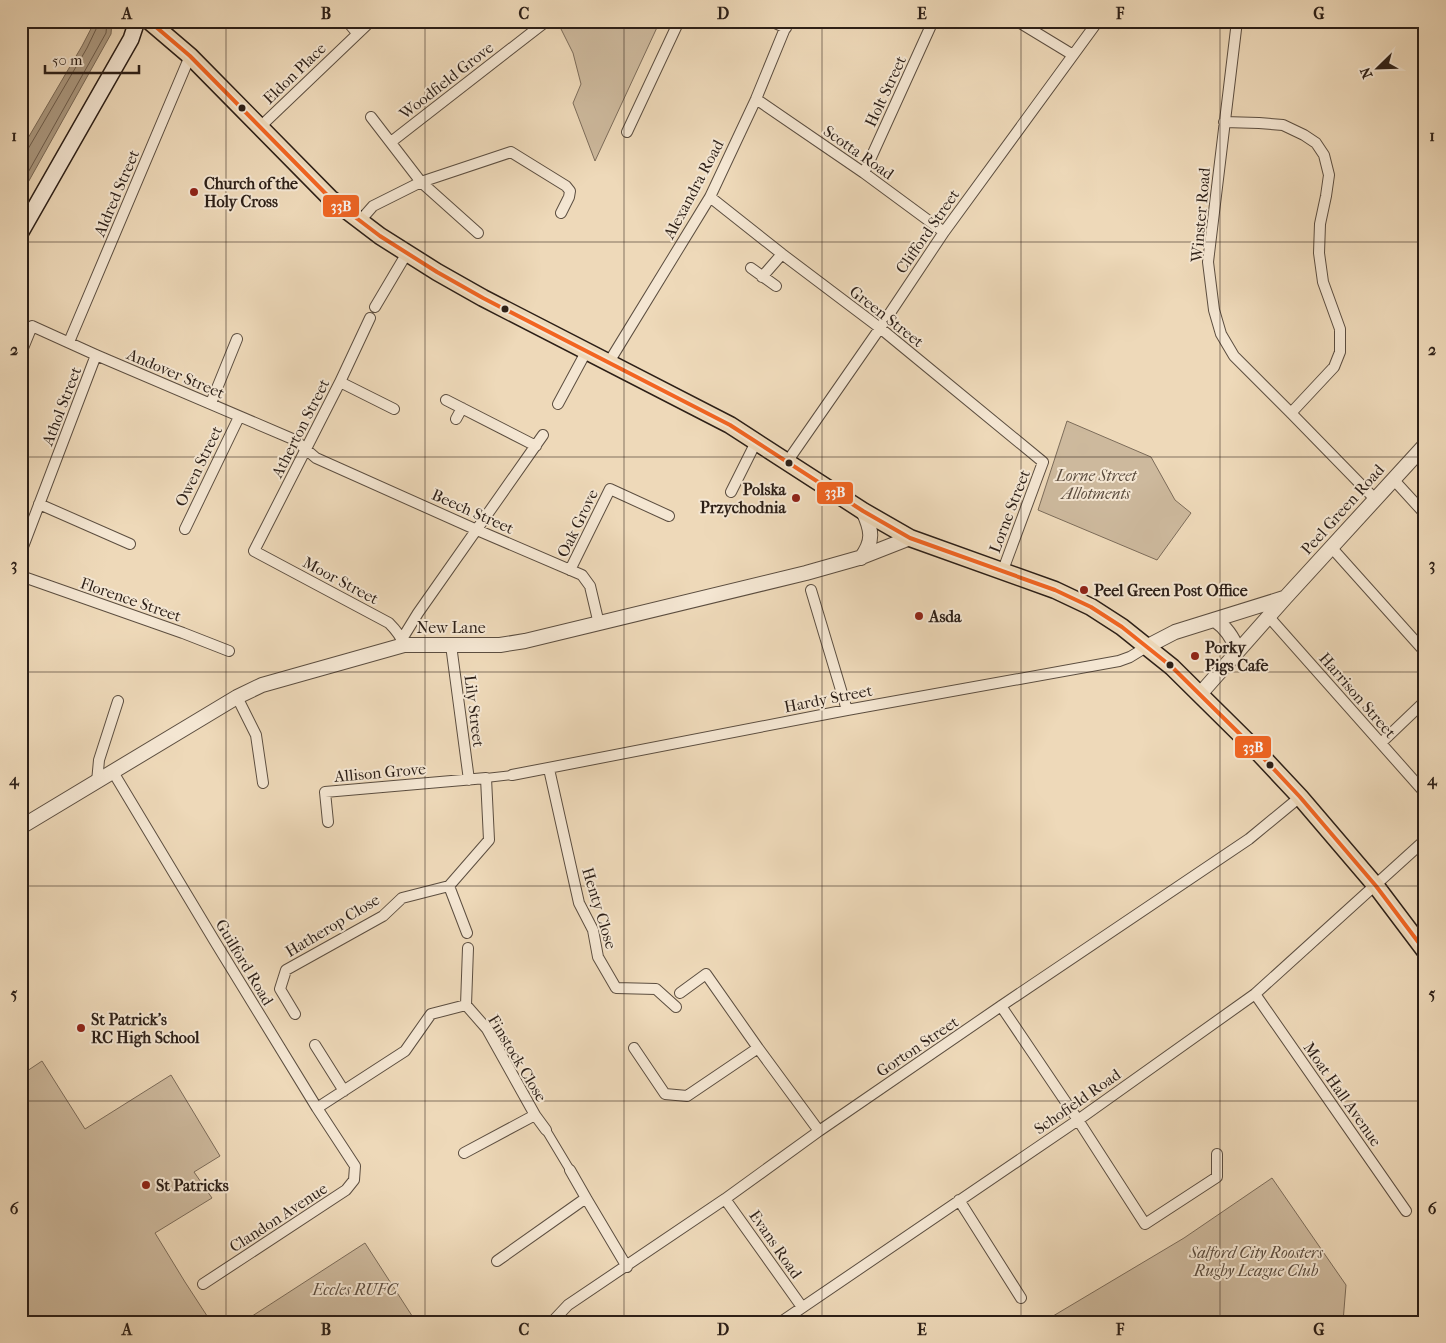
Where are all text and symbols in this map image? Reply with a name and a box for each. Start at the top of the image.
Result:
text: A [121,4,133,23]
text: B [321,4,331,23]
text: C [519,4,530,23]
text: D [717,4,729,23]
text: E [917,4,927,23]
text: F [1115,4,1125,23]
text: G [1313,4,1325,23]
street label: Woodfield Grove [395,38,497,124]
street label: Eldon Place [259,39,330,108]
scale bar [45,42,139,74]
north arrow [1354,42,1404,92]
text: 50 m [52,51,83,69]
street label: Holt Street [861,52,910,130]
text: N [1356,64,1376,81]
unlabelled marker [237,103,247,113]
street label: Scotta Road [820,121,898,184]
text: 1 [11,126,17,145]
text: 1 [1429,126,1435,145]
street label: Alexandra Road [659,136,728,243]
street label: Aldred Street [89,147,143,240]
street label: Winster Road [1187,167,1214,264]
place label: Church of the Holy Cross [204,174,298,212]
street label: Clifford Street [891,185,964,277]
marker: Church of the Holy Cross [188,186,200,198]
line badge: 33B [322,194,360,218]
text: 33B [331,198,351,215]
street label: Green Street [846,282,928,351]
unlabelled marker [500,304,510,314]
text: 2 [10,340,18,359]
text: 2 [1428,340,1436,359]
street label: Andover Street [123,344,228,403]
street label: Athol Street [37,364,85,449]
street label: Atherton Street [267,375,334,482]
street label: Owen Street [171,423,226,510]
unlabelled marker [784,458,794,468]
street label: Peel Green Road [1297,460,1388,558]
park label: Lorne Street Allotments [1055,466,1137,503]
street label: Lorne Street [985,467,1034,555]
place label: Polska Przychodnia [700,480,787,518]
line badge: 33B [816,481,854,505]
text: 33B [825,484,845,501]
street label: Beech Street [429,485,517,538]
street label: Oak Grove [553,486,602,560]
marker: Polska Przychodnia [790,492,802,504]
street label: Moor Street [300,553,382,608]
text: 3 [11,555,17,575]
text: 3 [1429,555,1435,575]
street label: Florence Street [78,573,184,626]
place label: Peel Green Post Office [1094,581,1248,600]
marker: Peel Green Post Office [1078,584,1090,596]
place label: Asda [928,607,962,626]
marker: Asda [913,610,925,622]
street label: New Lane [416,618,486,637]
place label: Porky Pigs Cafe [1205,638,1268,676]
street label: Harrison Street [1315,649,1400,742]
marker: Porky Pigs Cafe [1189,650,1201,662]
unlabelled marker [1165,660,1175,670]
street label: Lily Street [461,674,488,749]
street label: Hardy Street [782,681,874,716]
line badge: 33B [1234,735,1272,759]
text: 33B [1243,739,1263,756]
street label: Allison Grove [332,759,427,786]
unlabelled marker [1265,760,1275,770]
text: 4 [8,770,20,790]
text: 4 [1426,770,1438,790]
street label: Henty Close [578,865,621,951]
street label: Hatherop Close [282,890,383,961]
street label: Guilford Road [211,916,278,1009]
text: 5 [11,984,18,1003]
text: 5 [1429,984,1436,1003]
place label: St Patrick's RC High School [91,1010,200,1048]
street label: Finstock Close [484,1011,551,1105]
street label: Gorton Street [873,1012,962,1081]
marker: St Patrick's RC High School [75,1022,87,1034]
street label: Moat Hall Avenue [1300,1038,1386,1150]
street label: Schofield Road [1030,1064,1124,1138]
place label: St Patricks [156,1176,229,1195]
marker: St Patricks [140,1179,152,1191]
street label: Clandon Avenue [226,1179,331,1256]
text: 6 [10,1199,19,1218]
text: 6 [1428,1199,1437,1218]
street label: Evans Road [745,1206,806,1282]
park label: Salford City Roosters Rugby League Club [1188,1243,1324,1280]
park label: Eccles RUFC [312,1280,400,1299]
text: A [121,1320,133,1339]
text: B [321,1320,331,1339]
text: C [519,1320,530,1339]
text: D [717,1320,729,1339]
text: E [917,1320,927,1339]
text: F [1115,1320,1125,1339]
text: G [1313,1320,1325,1339]

